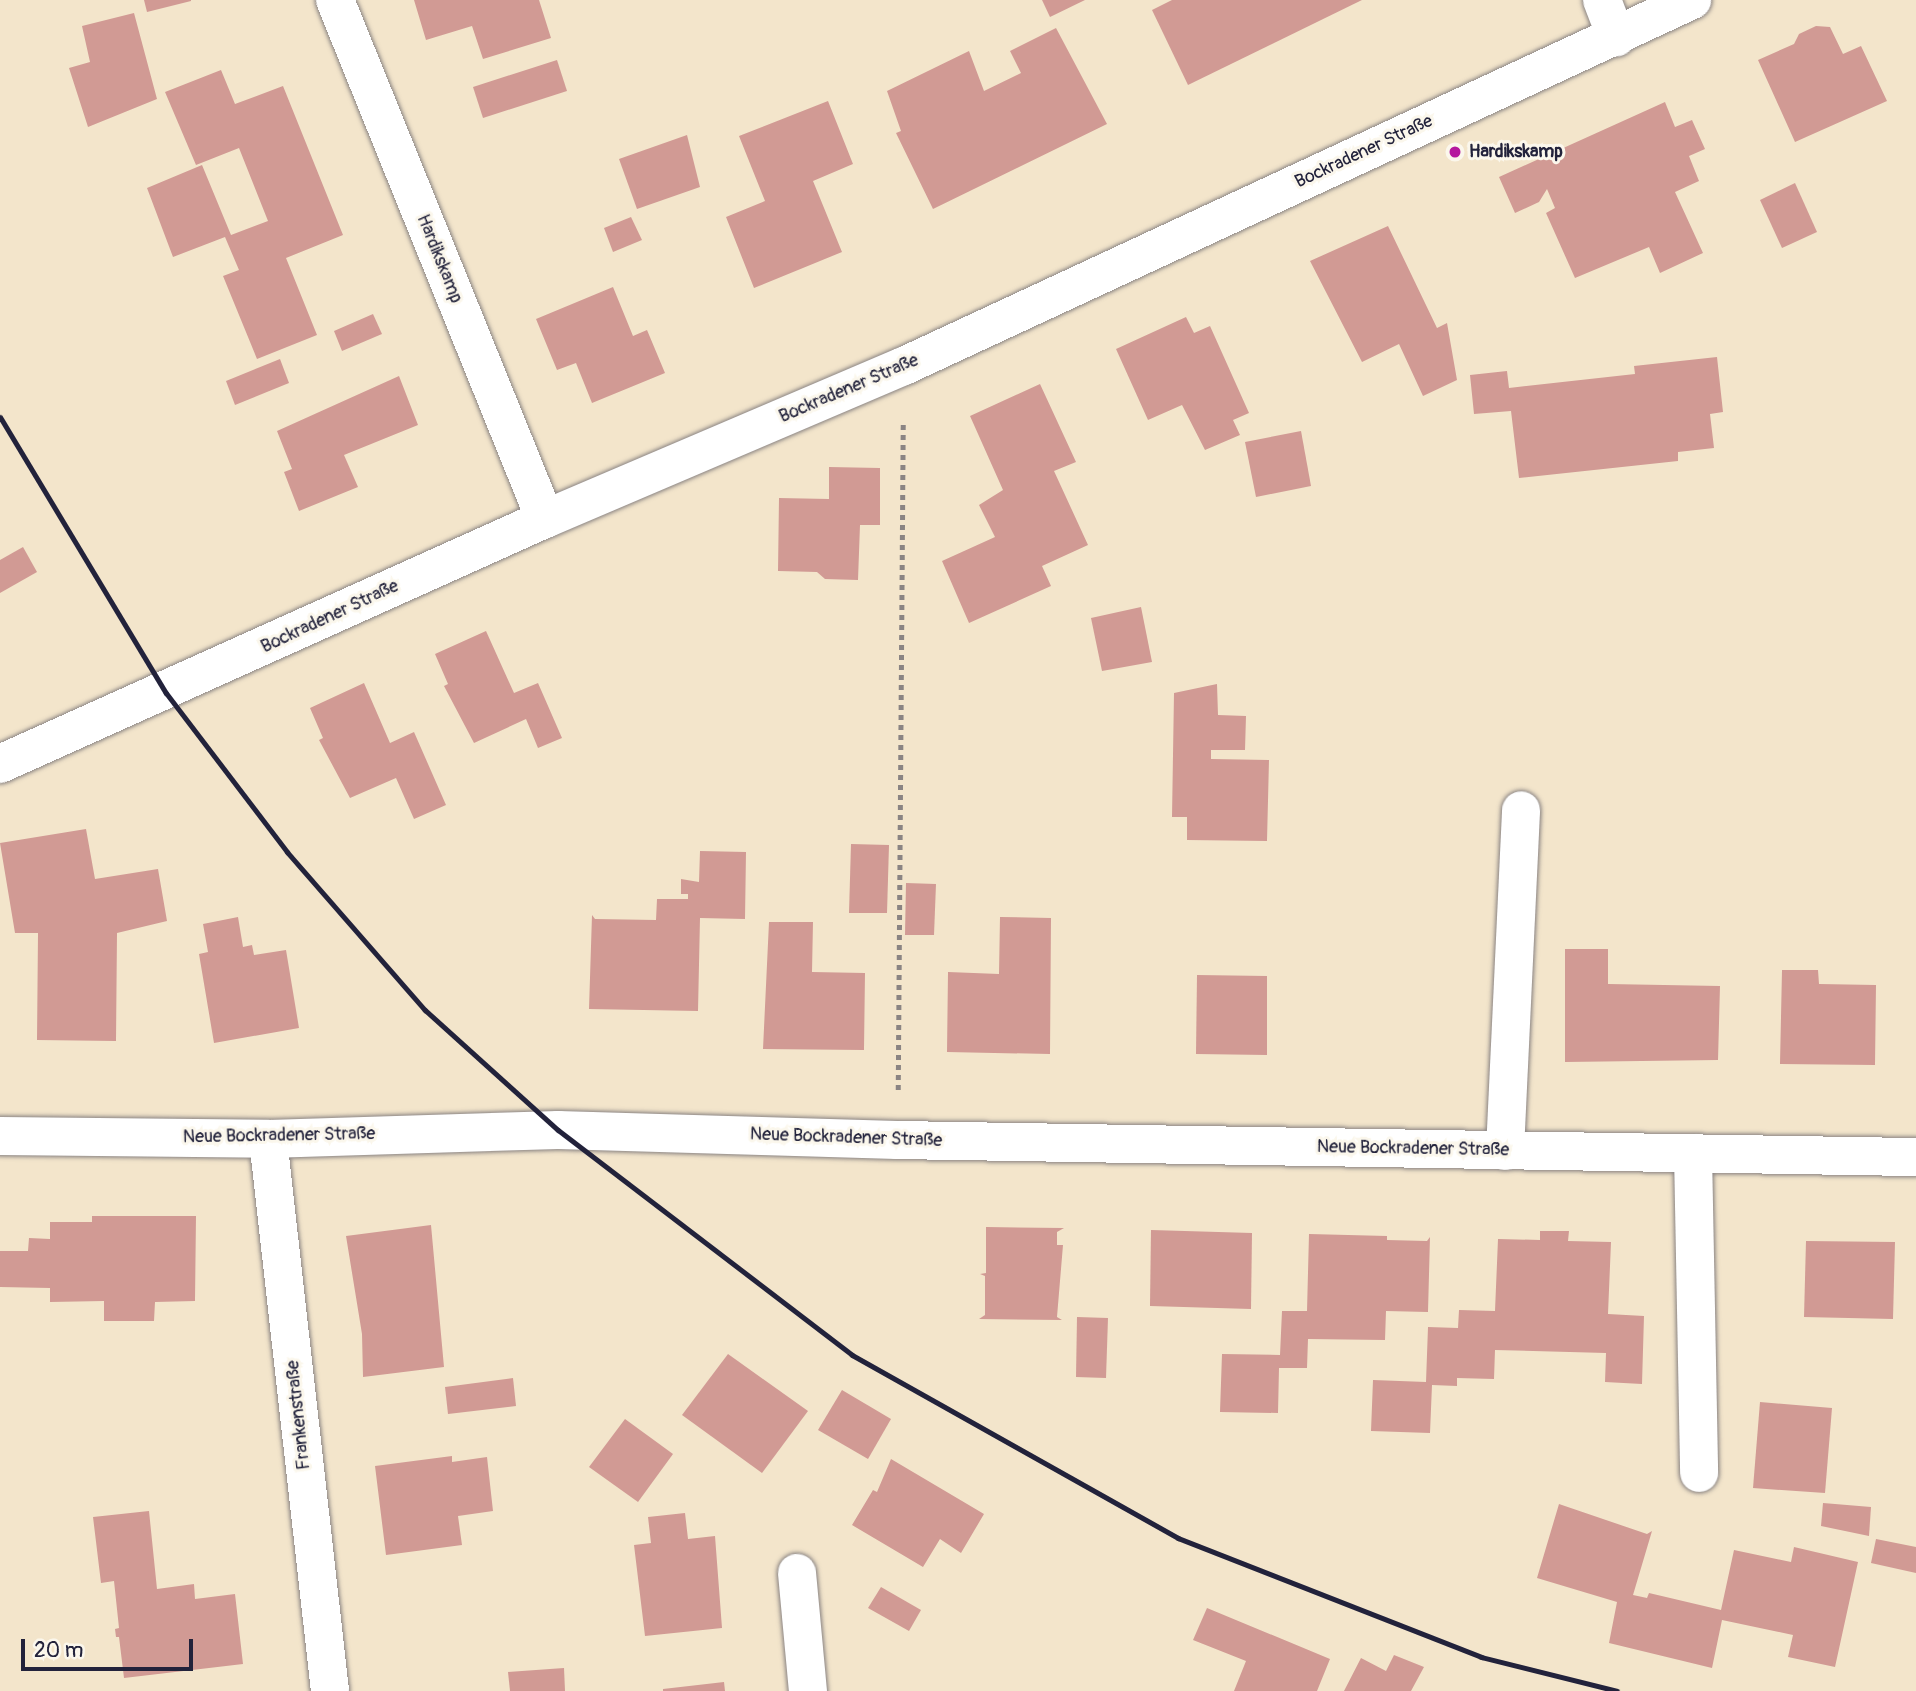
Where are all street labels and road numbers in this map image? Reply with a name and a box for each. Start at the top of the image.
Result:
street label: Bockradener Straße [1292,111,1436,193]
street label: Hardikskamp [411,211,467,307]
street label: Bockradener Straße [776,350,922,428]
street label: Bockradener Straße [258,576,402,658]
street label: Neue Bockradener Straße [183,1124,375,1148]
street label: Neue Bockradener Straße [750,1124,942,1152]
street label: Neue Bockradener Straße [1317,1137,1509,1161]
street label: Frankenstraße [283,1359,315,1471]

